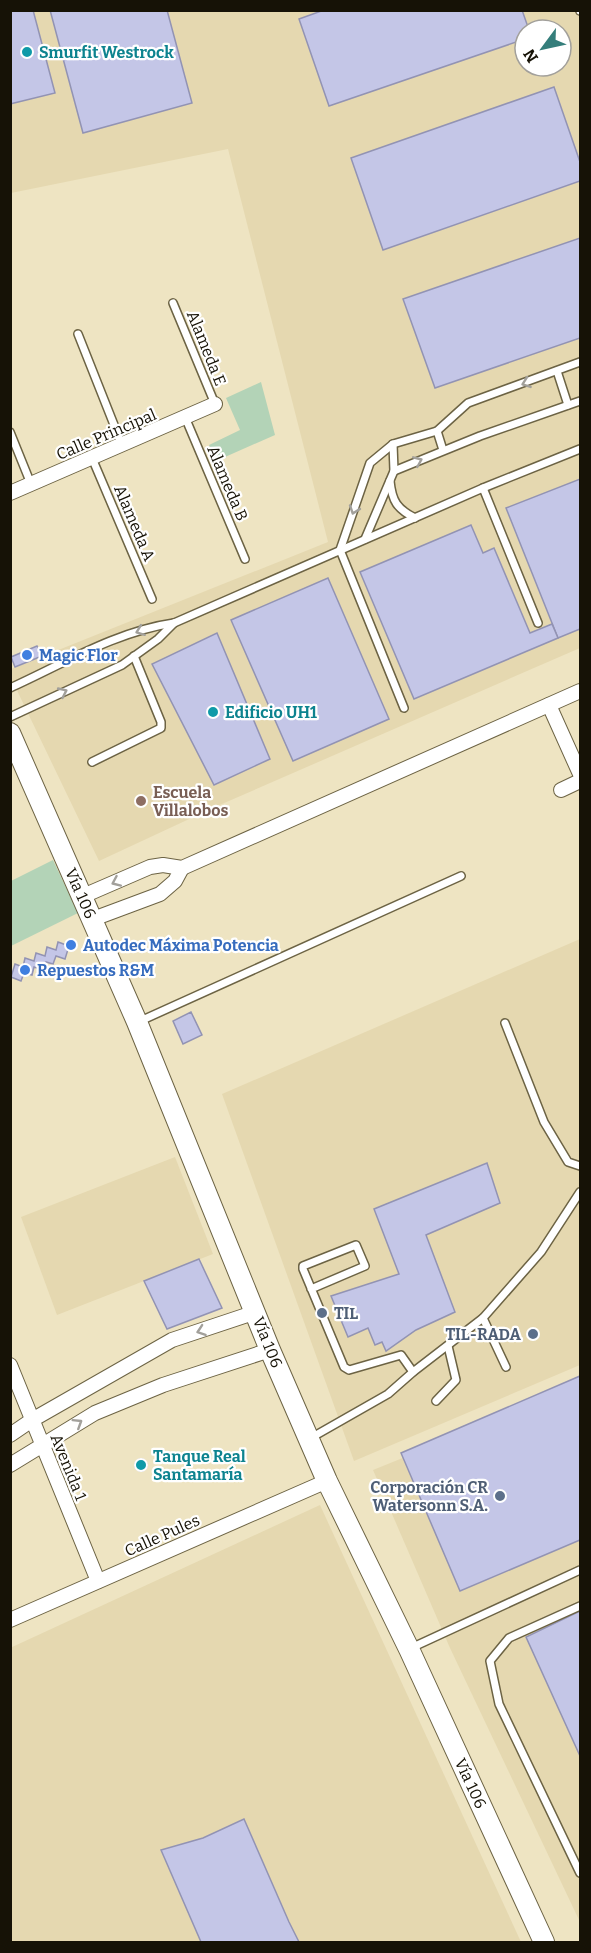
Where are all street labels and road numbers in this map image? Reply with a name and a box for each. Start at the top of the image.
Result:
street label: Alameda E [183,308,230,389]
street label: Calle Principal [53,405,159,464]
street label: Alameda B [203,443,252,524]
street label: Alameda A [110,482,159,565]
street label: Vía 106 [61,865,100,921]
street label: Vía 106 [249,1314,286,1370]
street label: Avenida 1 [47,1431,91,1504]
street label: Calle Pules [122,1510,203,1560]
street label: Vía 106 [451,1755,490,1811]

